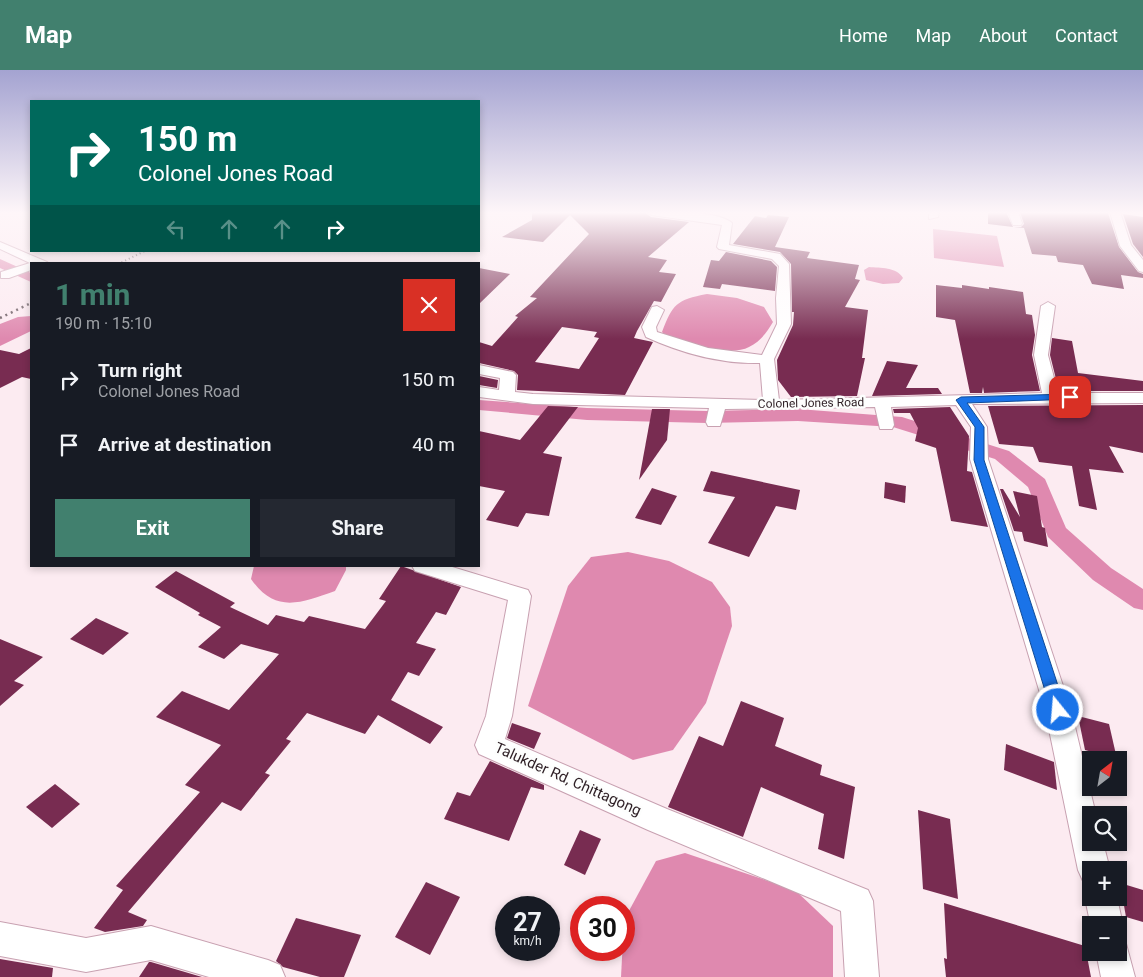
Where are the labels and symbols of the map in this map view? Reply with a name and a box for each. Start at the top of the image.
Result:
pin [1049,376,1091,418]
street label: Colonel Jones Road [758,395,864,411]
position arrow [1031,683,1083,735]
street label: Talukder Rd, Chittagong [492,739,644,819]
north arrow [1082,751,1128,796]
speed limit sign: 30 [570,896,635,961]

